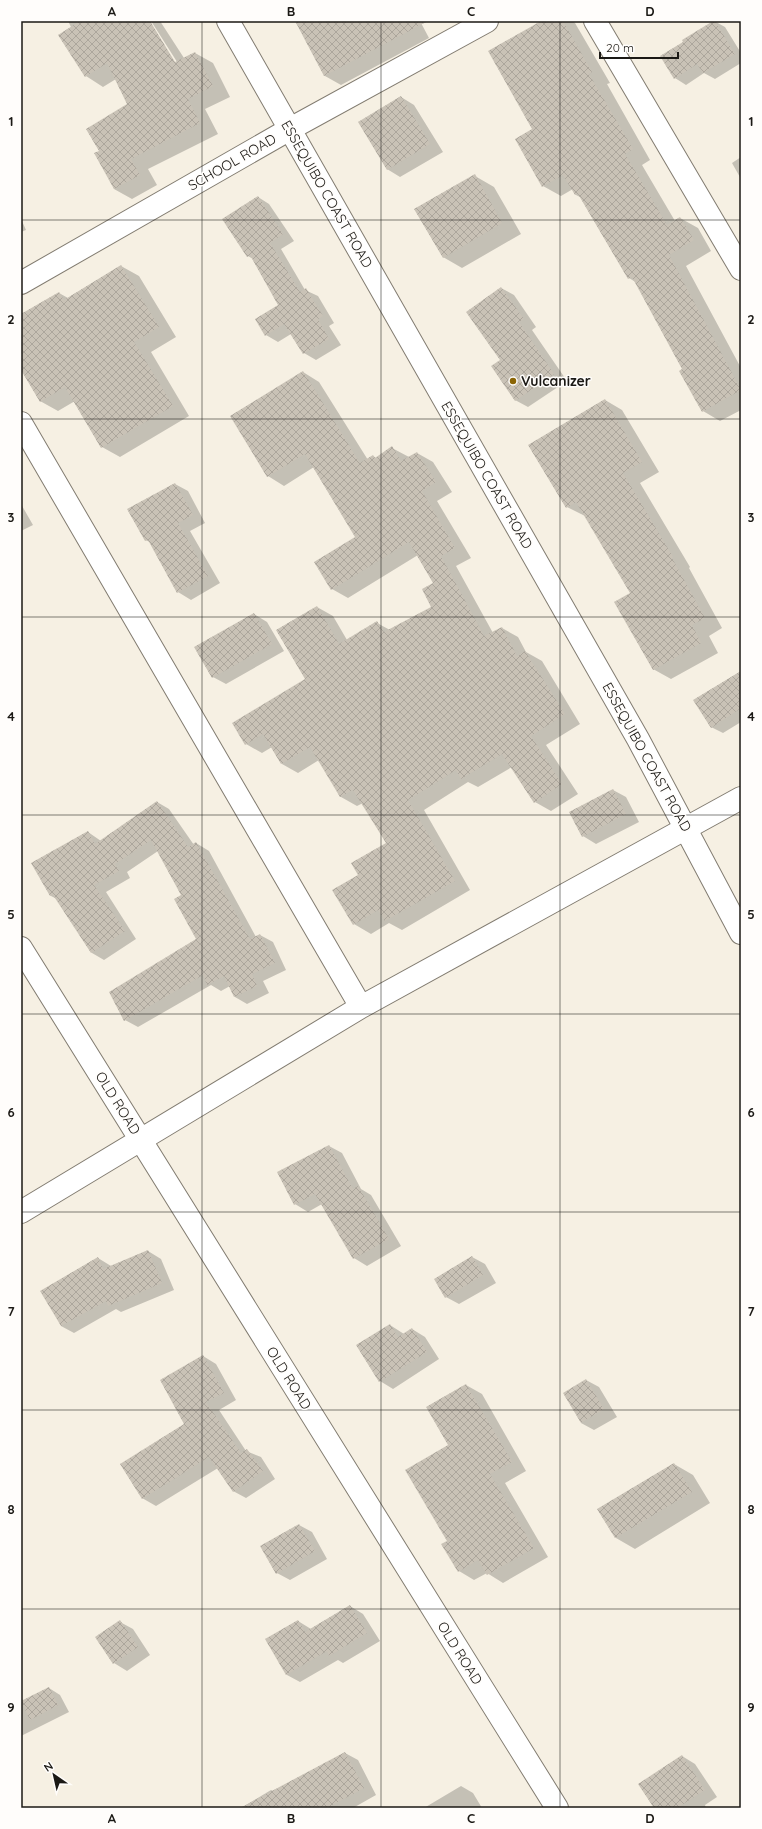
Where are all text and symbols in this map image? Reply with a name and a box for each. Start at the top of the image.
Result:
text: A [108,3,117,19]
text: B [287,3,295,19]
text: C [467,3,475,19]
text: D [645,3,655,19]
scale bar [600,34,678,60]
text: 20 m [606,40,634,55]
text: 1 [8,113,14,129]
text: 1 [748,113,754,129]
street label: ESSEQUIBO COAST ROAD [277,117,377,271]
street label: SCHOOL ROAD [185,129,279,195]
text: 2 [7,311,15,327]
text: 2 [747,311,755,327]
place label: Vulcanizer [521,372,591,390]
marker: Vulcanizer [508,376,518,386]
street label: ESSEQUIBO COAST ROAD [437,398,537,552]
text: 3 [8,509,15,525]
text: 3 [748,509,755,525]
street label: ESSEQUIBO COAST ROAD [598,679,696,835]
text: 4 [7,708,15,724]
text: 4 [747,708,755,724]
text: 5 [7,906,15,922]
text: 5 [747,906,755,922]
street label: OLD ROAD [92,1068,144,1138]
text: 6 [7,1104,15,1120]
text: 6 [747,1104,755,1120]
text: 7 [7,1303,15,1319]
text: 7 [747,1303,755,1319]
street label: OLD ROAD [263,1343,315,1413]
text: 8 [7,1501,15,1517]
text: 8 [747,1501,755,1517]
street label: OLD ROAD [434,1618,486,1688]
text: 9 [7,1699,15,1715]
text: 9 [747,1699,755,1715]
north arrow [34,1755,74,1795]
text: N [41,1759,56,1775]
text: A [108,1810,117,1826]
text: B [287,1810,295,1826]
text: C [467,1810,475,1826]
text: D [645,1810,655,1826]

